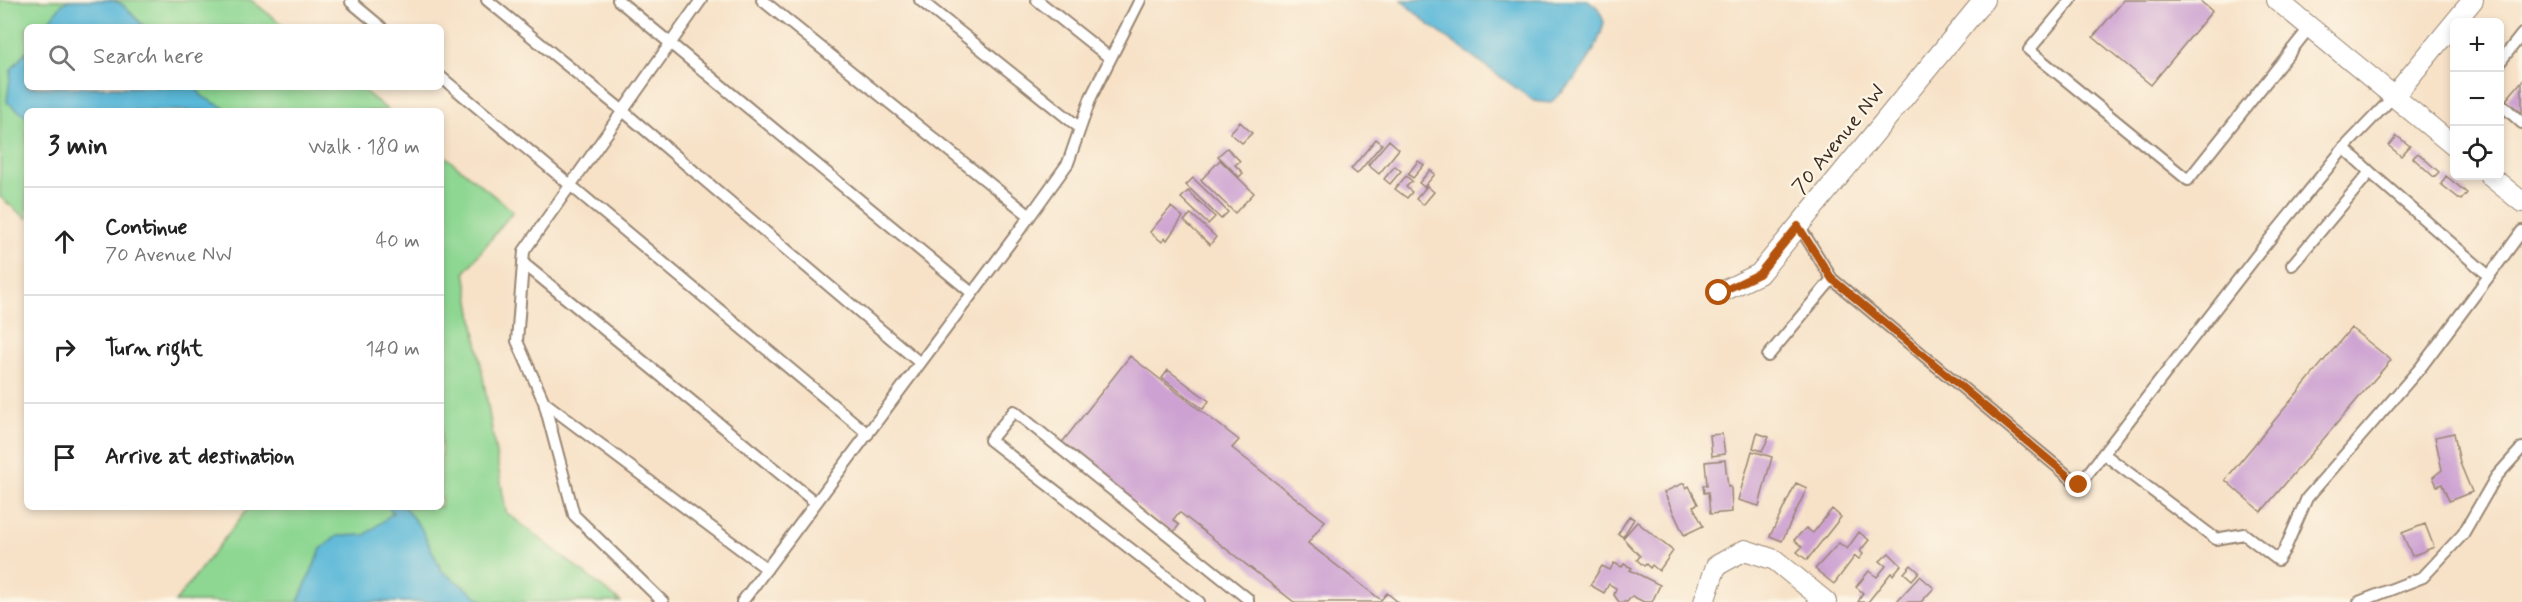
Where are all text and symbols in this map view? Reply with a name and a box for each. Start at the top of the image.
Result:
map controls [2450,18,2504,180]
button: + [2450,18,2504,72]
search box [24,24,444,90]
icon: search [45,41,78,74]
text: Search here [93,43,204,71]
button: − [2450,72,2504,126]
street label: 70 Avenue NW [1786,79,1892,200]
button: locate [2450,126,2504,180]
text: 3 min [48,130,108,164]
text: Walk · 180 m [308,134,420,161]
text: Continue [105,214,187,242]
icon: ahead [48,225,81,258]
text: 40 m [376,228,420,255]
text: 70 Avenue NW [105,242,232,269]
route start [1705,279,1731,305]
icon: right [48,333,81,366]
text: Turn right [105,335,203,363]
text: 140 m [366,336,420,363]
icon: arrive [48,441,81,474]
text: Arrive at destination [105,443,295,471]
route end [2065,471,2091,497]

